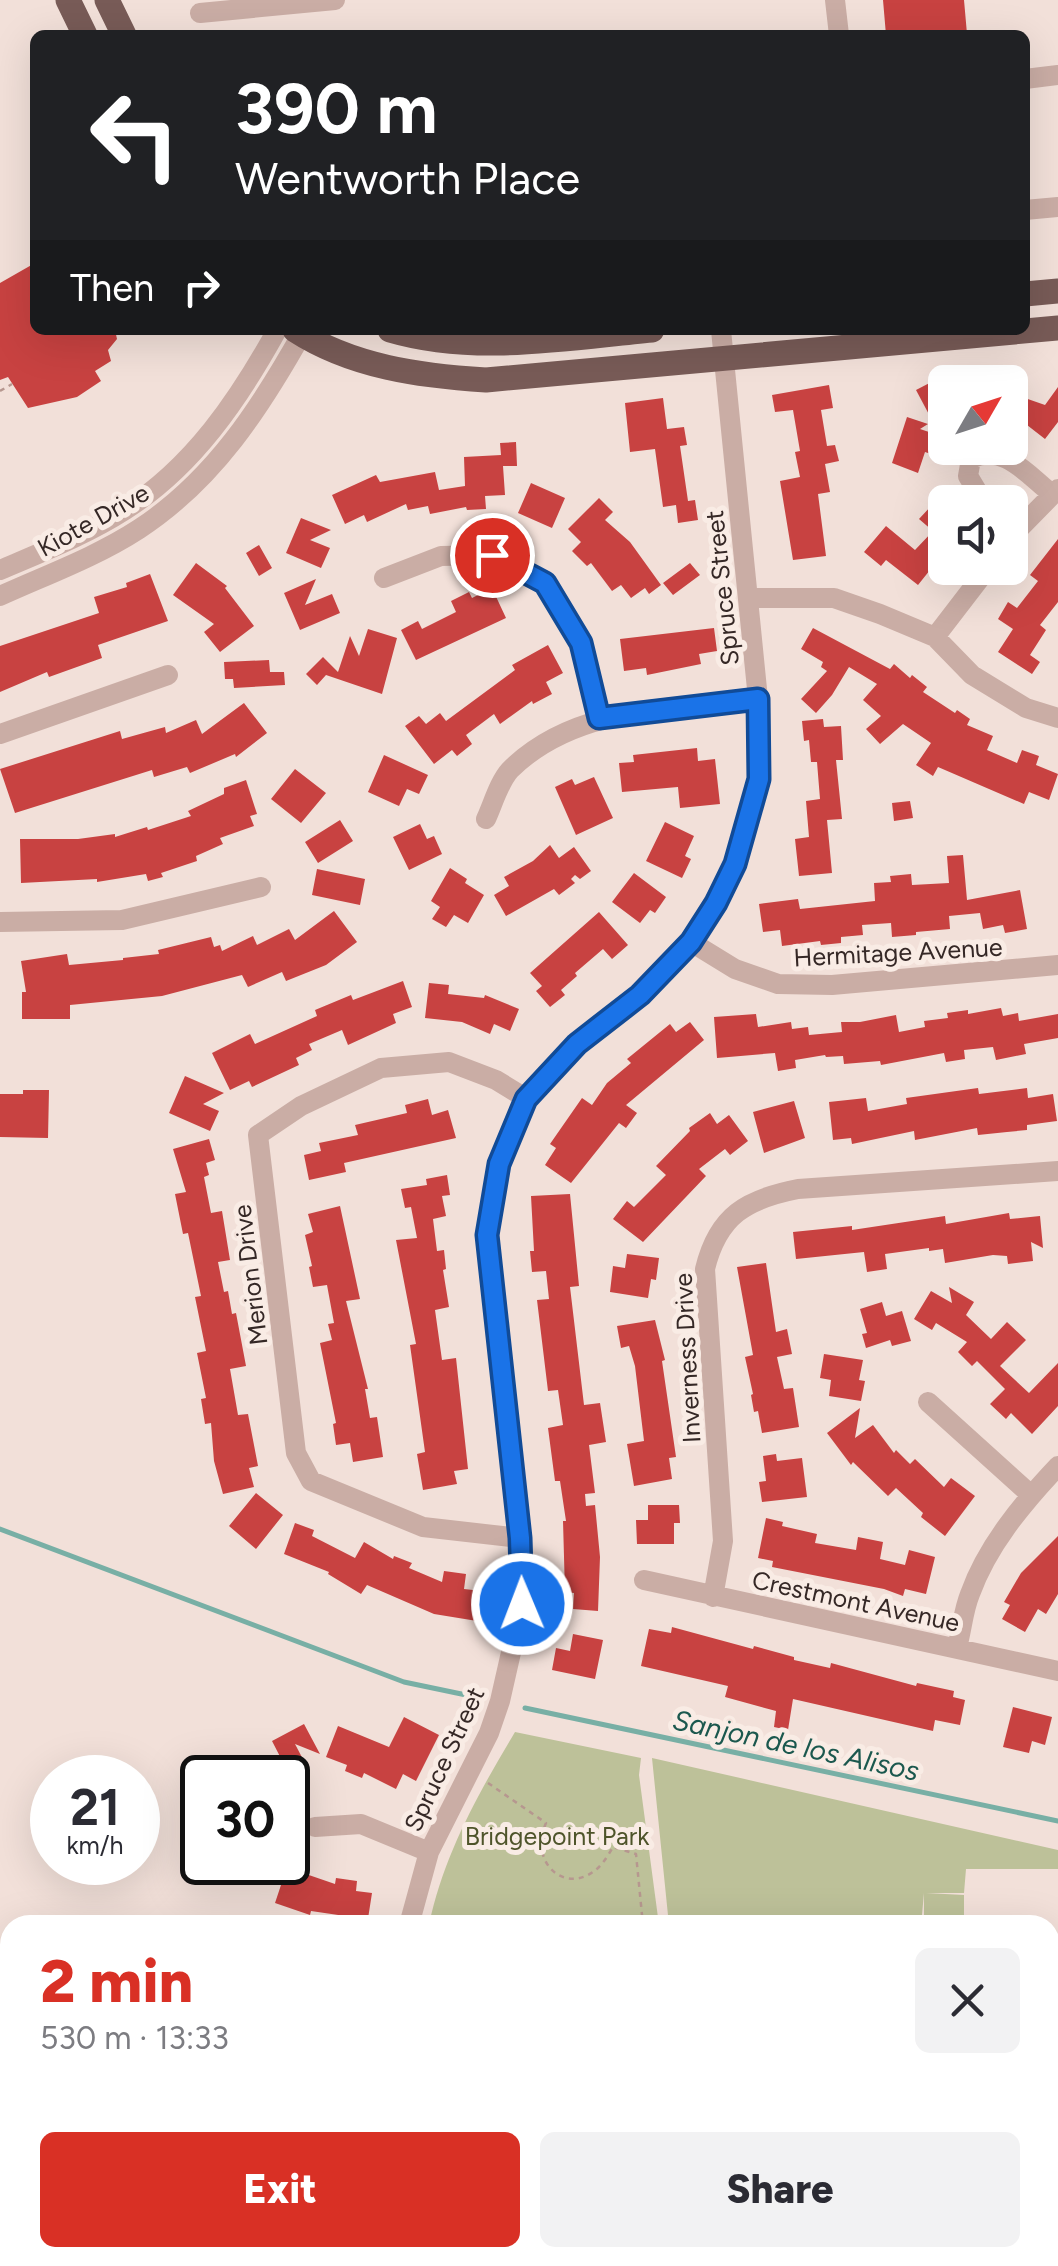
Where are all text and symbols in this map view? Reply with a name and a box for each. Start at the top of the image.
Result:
text: 390 m [235,66,438,151]
icon: left [70,70,200,200]
text: Wentworth Place [235,151,580,205]
icon: right [174,260,229,315]
text: Then [70,265,154,311]
north arrow [928,365,1028,465]
map controls [928,365,1028,585]
street label: Kiote Drive [32,477,154,563]
button: sound [928,485,1028,585]
street label: Spruce Street [699,509,745,667]
pin [450,513,535,598]
icon: arrive [465,528,520,583]
street label: Hermitage Avenue [793,932,1003,972]
street label: Merion Drive [226,1203,274,1347]
street label: Inverness Drive [668,1272,706,1444]
position arrow [470,1552,574,1656]
street label: Crestmont Avenue [750,1564,962,1638]
street label: Spruce Street [397,1682,491,1836]
water label: Sanjon de los Alisos [670,1702,922,1788]
speed limit sign: 30 [180,1755,310,1885]
text: 21 [70,1777,120,1838]
park label: Bridgepoint Park [465,1821,650,1851]
text: km/h [66,1830,124,1860]
text: 2 min [40,1945,193,2017]
button: close [915,1948,1020,2053]
text: 530 m · 13:33 [40,2019,229,2057]
button: Exit [40,2132,520,2247]
button: Share [540,2132,1020,2247]

